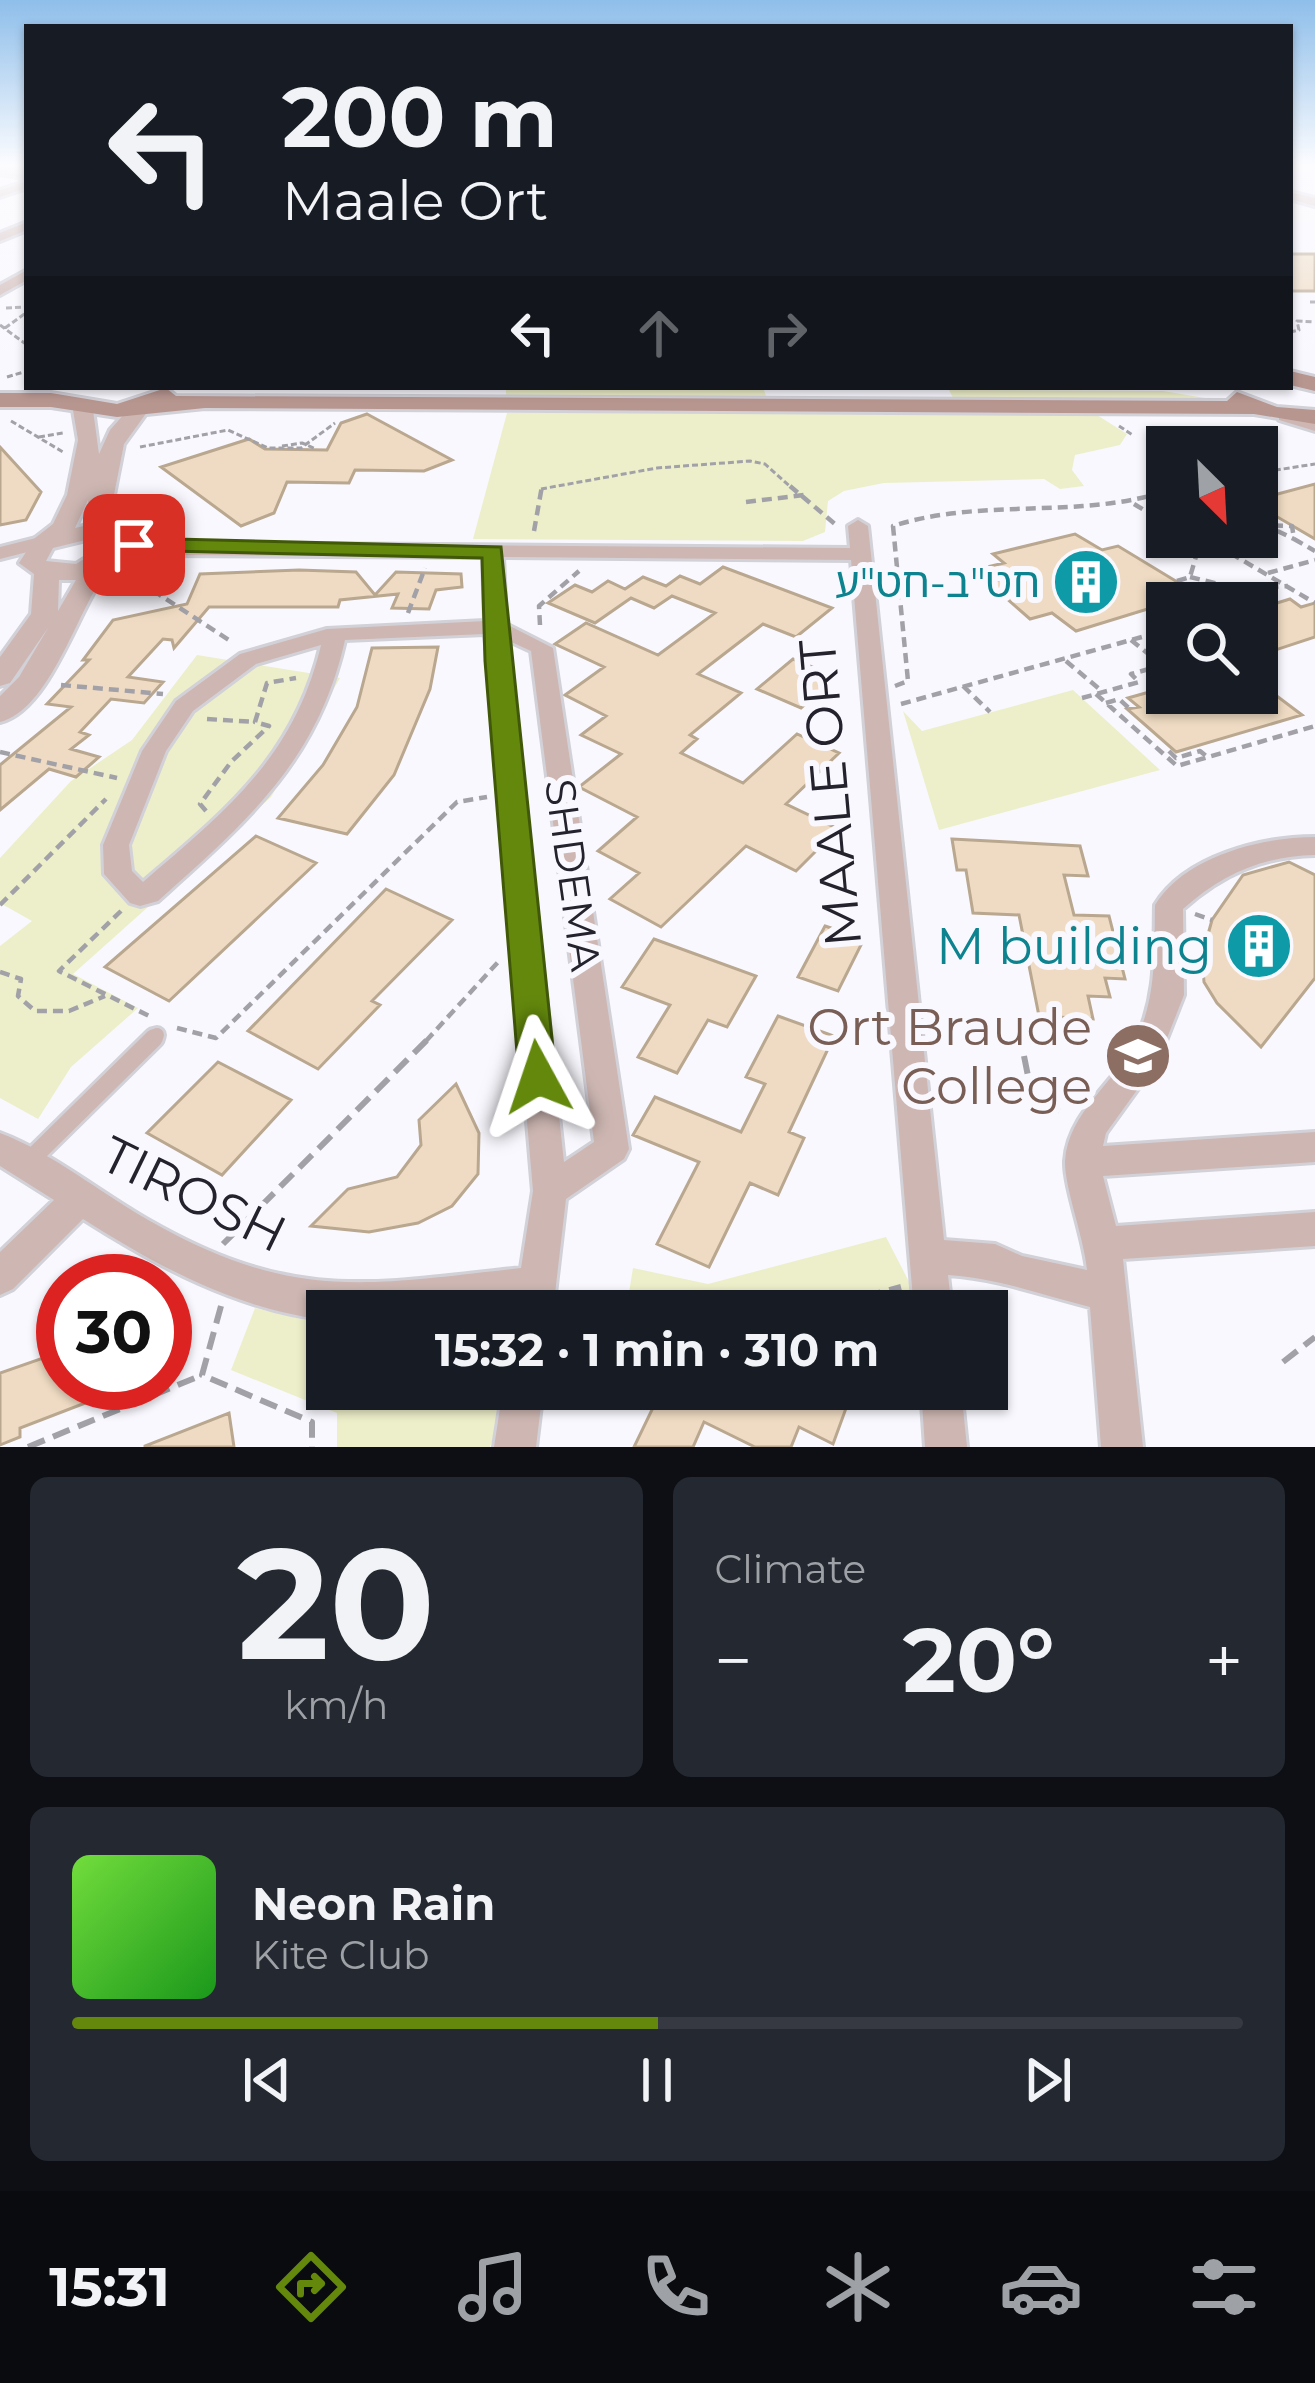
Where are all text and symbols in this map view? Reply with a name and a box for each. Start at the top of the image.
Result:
text: 200 m [282,66,558,168]
icon: left [84,72,240,228]
text: Maale Ort [282,168,548,234]
icon: left [500,300,566,366]
icon: ahead [626,300,692,366]
icon: right [752,300,818,366]
north arrow [1146,426,1278,558]
map controls [1146,426,1278,714]
pin [83,494,185,596]
icon: arrive [101,512,167,578]
building icon: חט"ב-חט"ע [1051,547,1121,617]
place label: חט"ב-חט"ע [835,556,1040,608]
button: search [1146,582,1278,714]
street label: MAALE ORT [786,636,874,949]
street label: SHDEMA [534,776,612,975]
building icon: M building [1224,911,1294,981]
place label: M building [936,915,1212,977]
place label: Ort Braude College [807,996,1092,1117]
position arrow [475,1014,601,1140]
school or university icon: Ort Braude College [1103,1021,1173,1091]
street label: TIROSH [92,1123,296,1265]
speed limit sign: 30 [36,1254,192,1410]
text: 15:32 · 1 min · 310 m [435,1322,879,1377]
text: 20 [237,1508,435,1698]
text: Climate [715,1545,866,1593]
text: 20° [903,1605,1055,1715]
text: − [715,1620,752,1701]
text: + [1205,1620,1243,1701]
text: km/h [284,1681,388,1729]
text: Neon Rain [252,1876,495,1931]
text: Kite Club [252,1931,430,1979]
icon: previous [234,2047,300,2113]
icon: pause [624,2047,690,2113]
icon: next [1015,2047,1081,2113]
icon: directions [269,2245,353,2329]
icon: music [451,2245,535,2329]
icon: phone [634,2245,718,2329]
icon: climate [816,2245,900,2329]
icon: car [999,2245,1083,2329]
icon: filters [1182,2245,1266,2329]
text: 15:31 [49,2254,170,2320]

